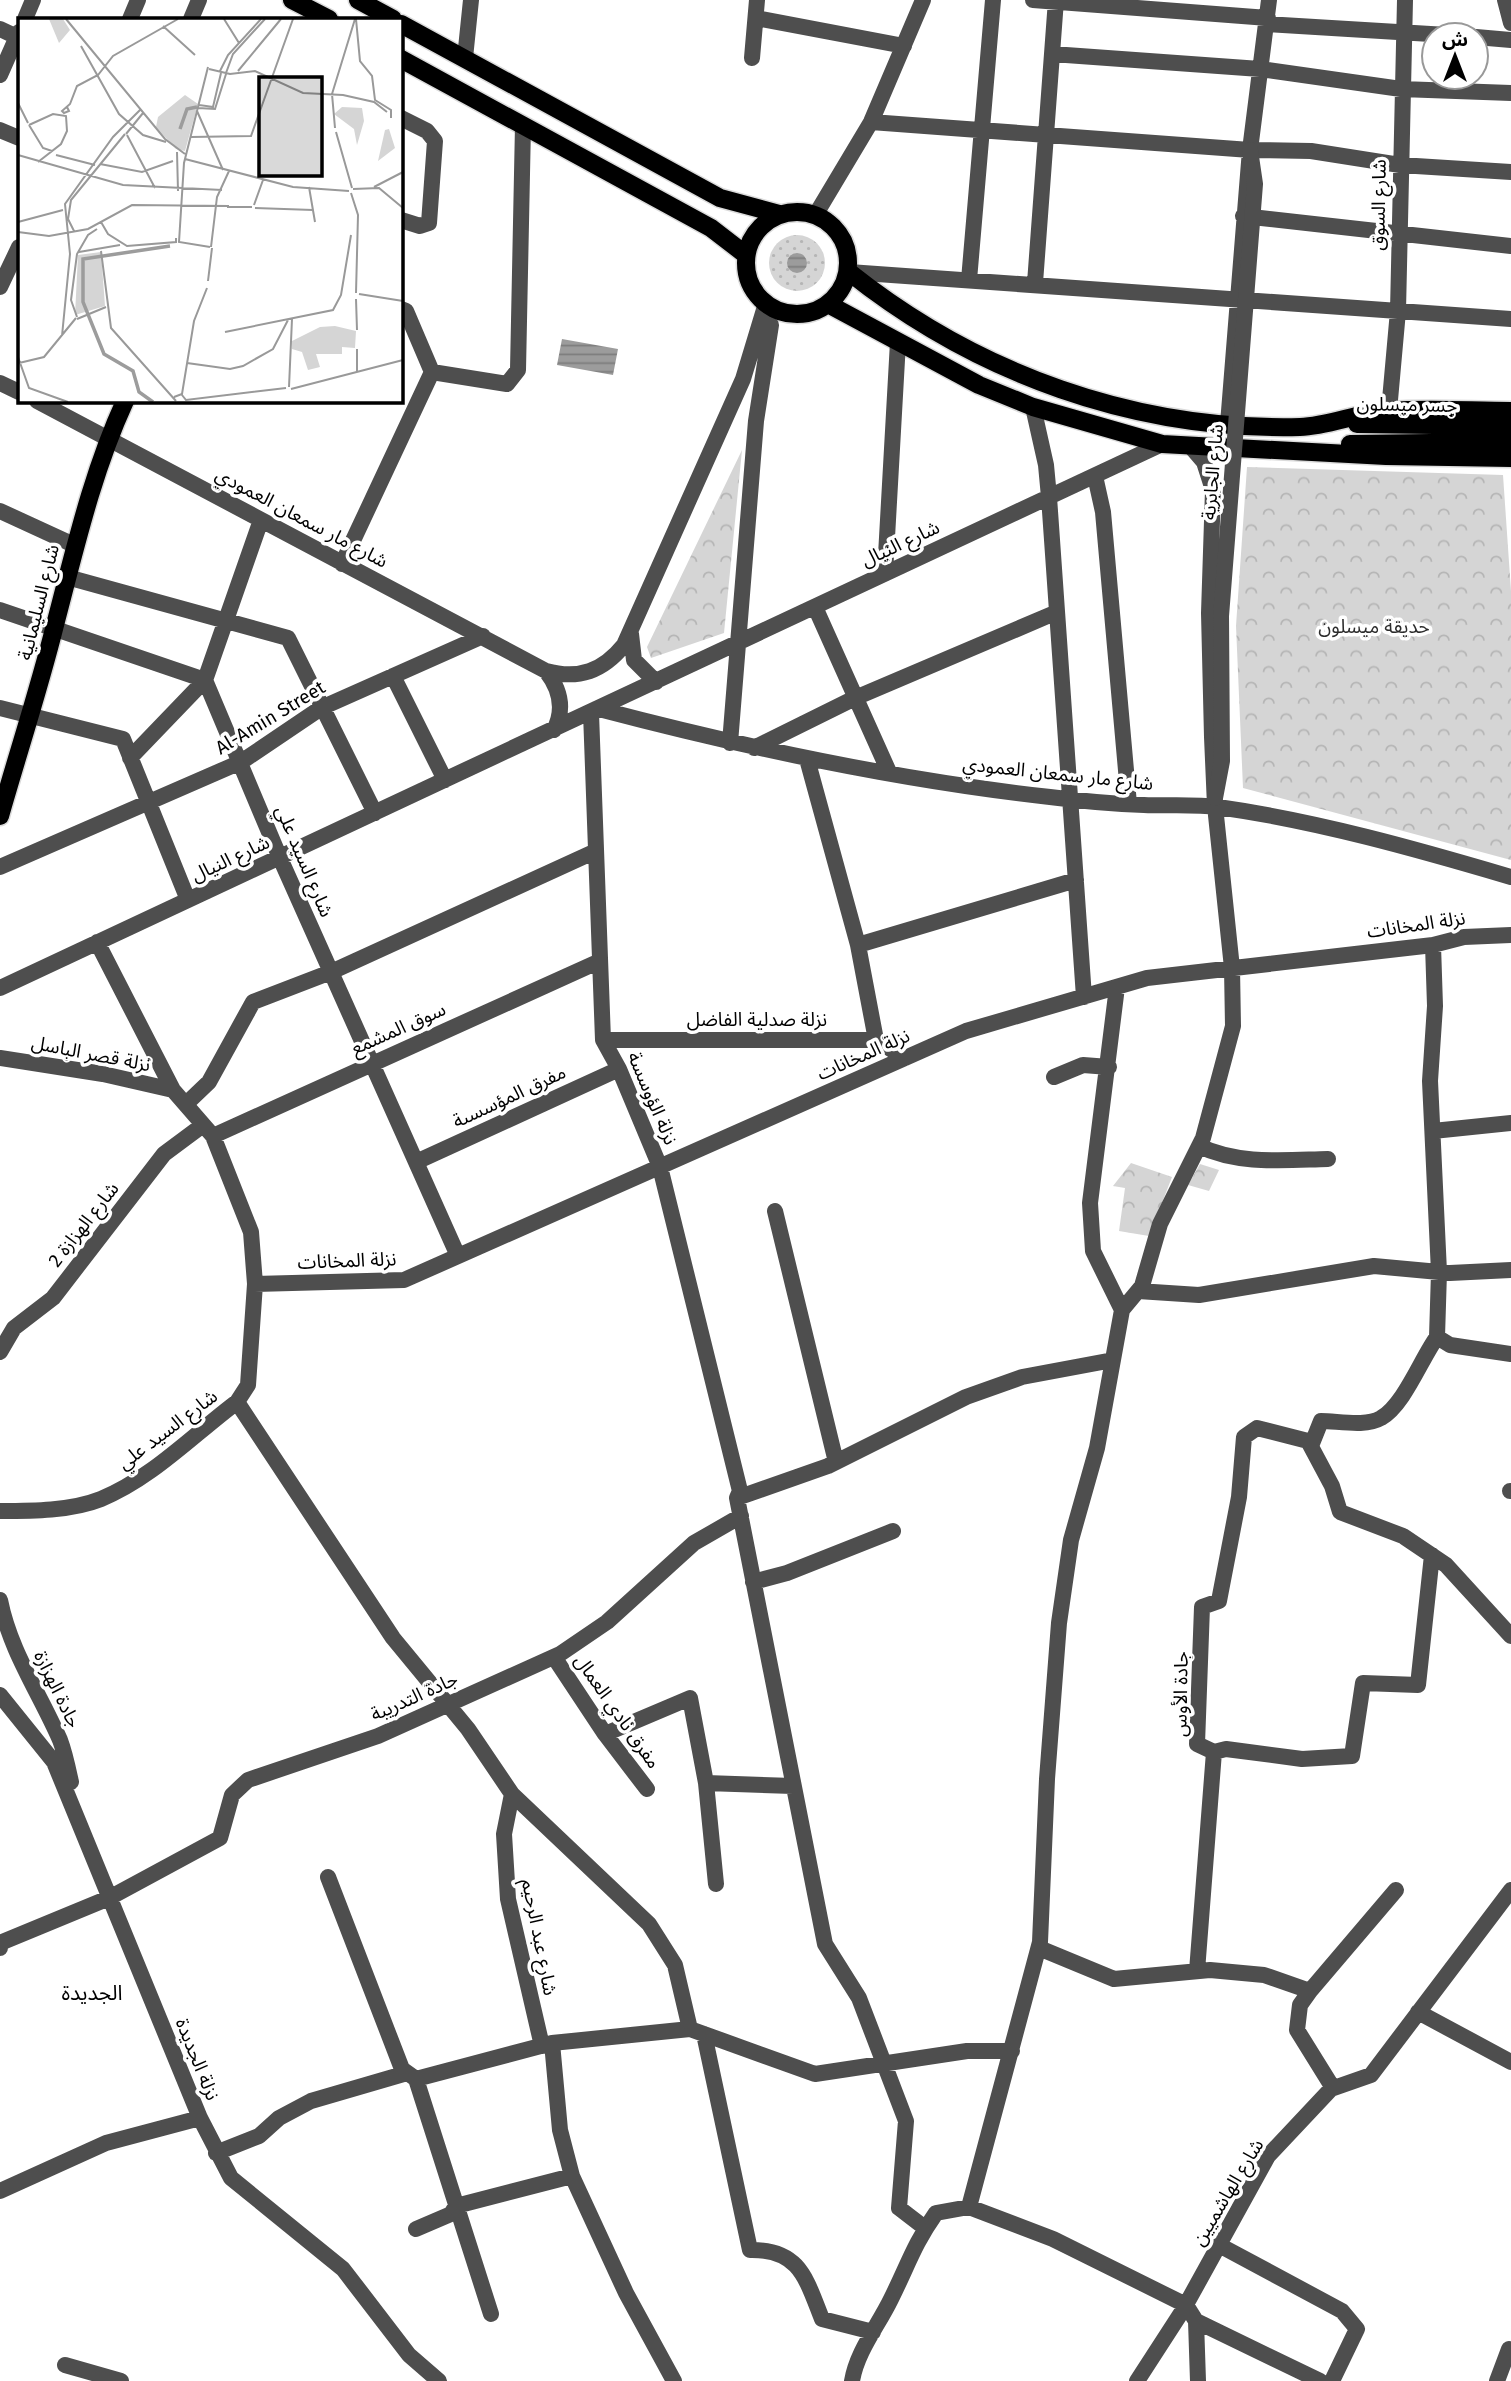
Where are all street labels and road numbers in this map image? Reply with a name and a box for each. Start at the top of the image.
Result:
street label: شارع السوق [1366,159,1393,251]
street label: جسر ميسلون [1356,392,1458,417]
street label: شارع الجابرية [1197,423,1230,521]
street label: شارع مار سمعان العمودي [210,462,392,576]
street label: شارع النيال [857,515,944,573]
street label: شارع السليمانية [13,542,66,663]
street label: Al-Amin Street [211,676,329,759]
street label: شارع مار سمعان العمودي [961,752,1154,798]
street label: شارع السيد علي [268,802,338,922]
street label: شارع النيال [187,830,274,888]
street label: نزلة المخانات [1365,906,1467,943]
street label: سوق المشمع [347,997,450,1062]
street label: نزلة صدلية الفاضل [687,1008,827,1031]
street label: نزلة المخانات [813,1024,913,1085]
street label: نزلة قصر الباسل [29,1031,152,1076]
street label: نزلة الؤوسسة [623,1048,682,1148]
street label: مفرق المؤسسىة [449,1060,569,1133]
street label: شارع الهزازة 2 [43,1177,125,1272]
street label: نزلة المخانات [297,1247,397,1274]
street label: شارع السيد علي [113,1384,224,1477]
street label: جادة الهزازة [29,1647,86,1732]
street label: مفرق نادي العمال [567,1650,666,1775]
street label: جادة الأوس [1168,1651,1193,1737]
street label: جادة التدريبة [367,1667,461,1726]
street label: شارع عبد الرحيم [514,1877,562,1998]
street label: نزلة الجديدة [171,2015,224,2104]
street label: شارع الهاشميين [1187,2135,1270,2251]

